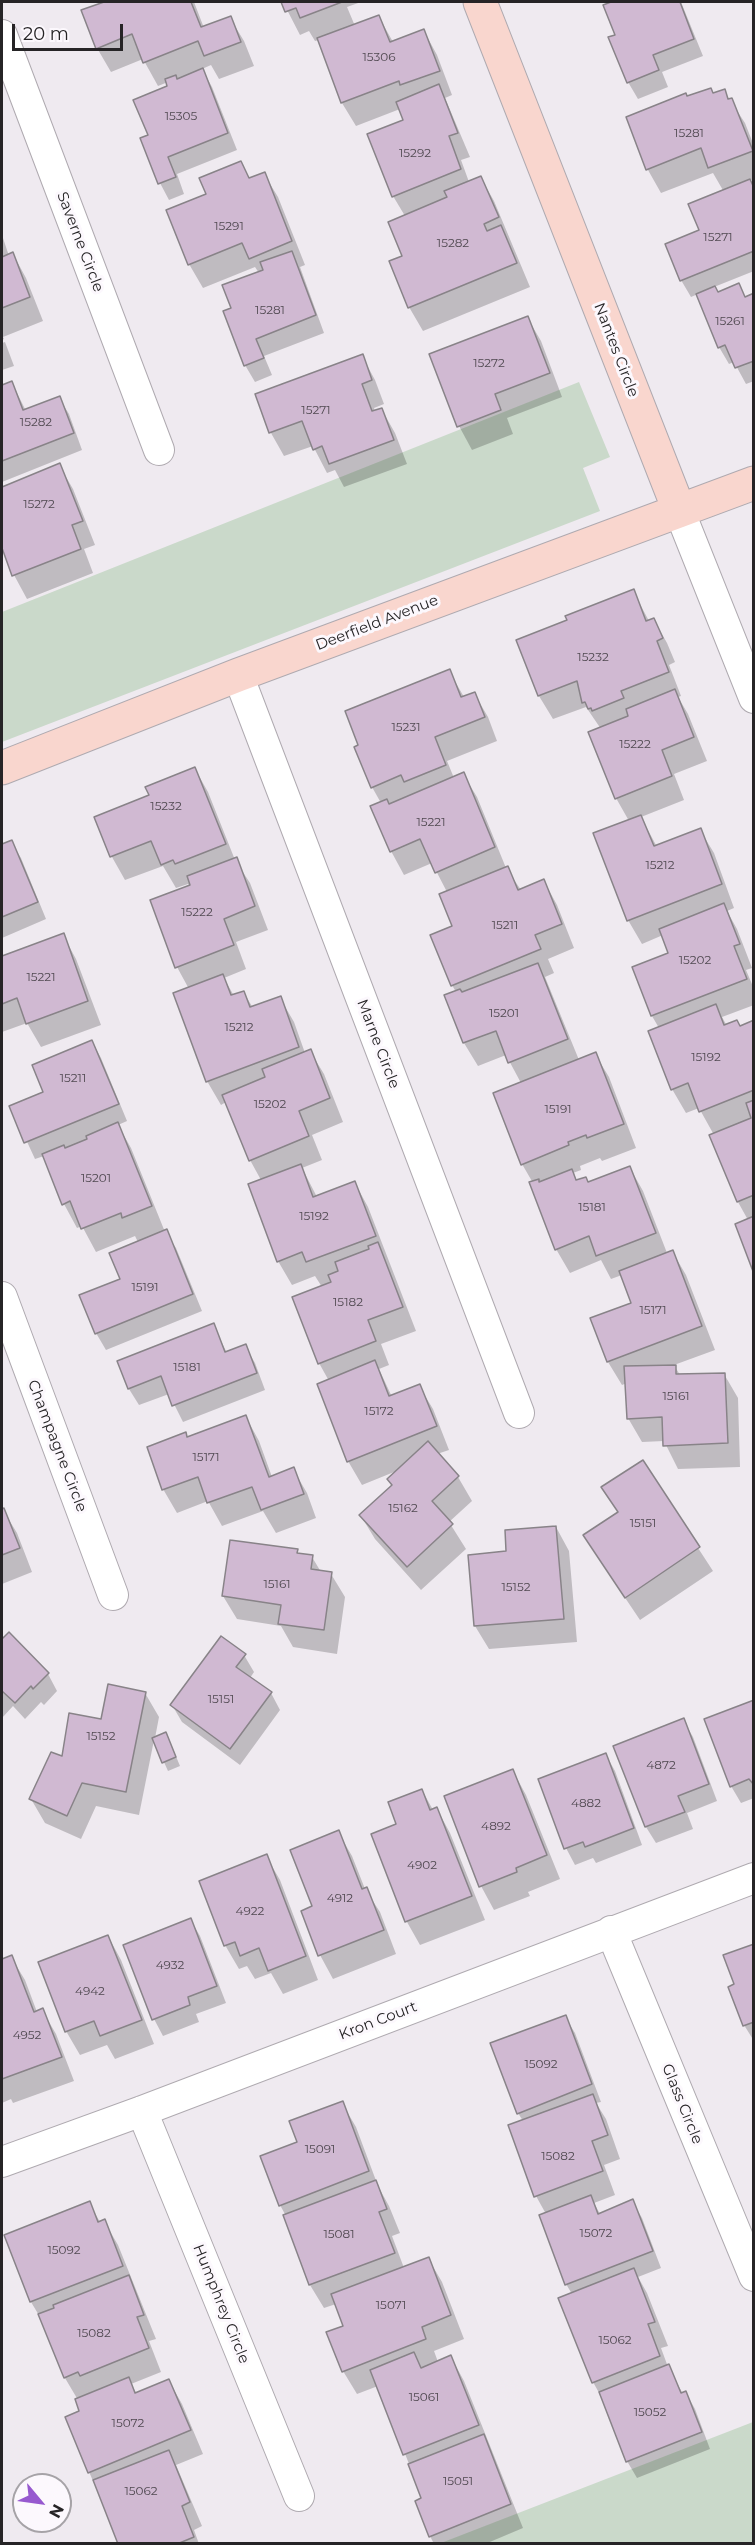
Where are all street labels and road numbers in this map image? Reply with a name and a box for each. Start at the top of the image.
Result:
street label: Saverne Circle [53,189,107,295]
street label: Nantes Circle [590,300,642,400]
street label: Deerfield Avenue [313,591,441,655]
street label: Marne Circle [353,997,403,1091]
street label: Champagne Circle [24,1378,90,1514]
street label: Kron Court [337,1998,419,2044]
street label: Glass Circle [658,2061,706,2147]
street label: Humphrey Circle [189,2242,253,2366]

